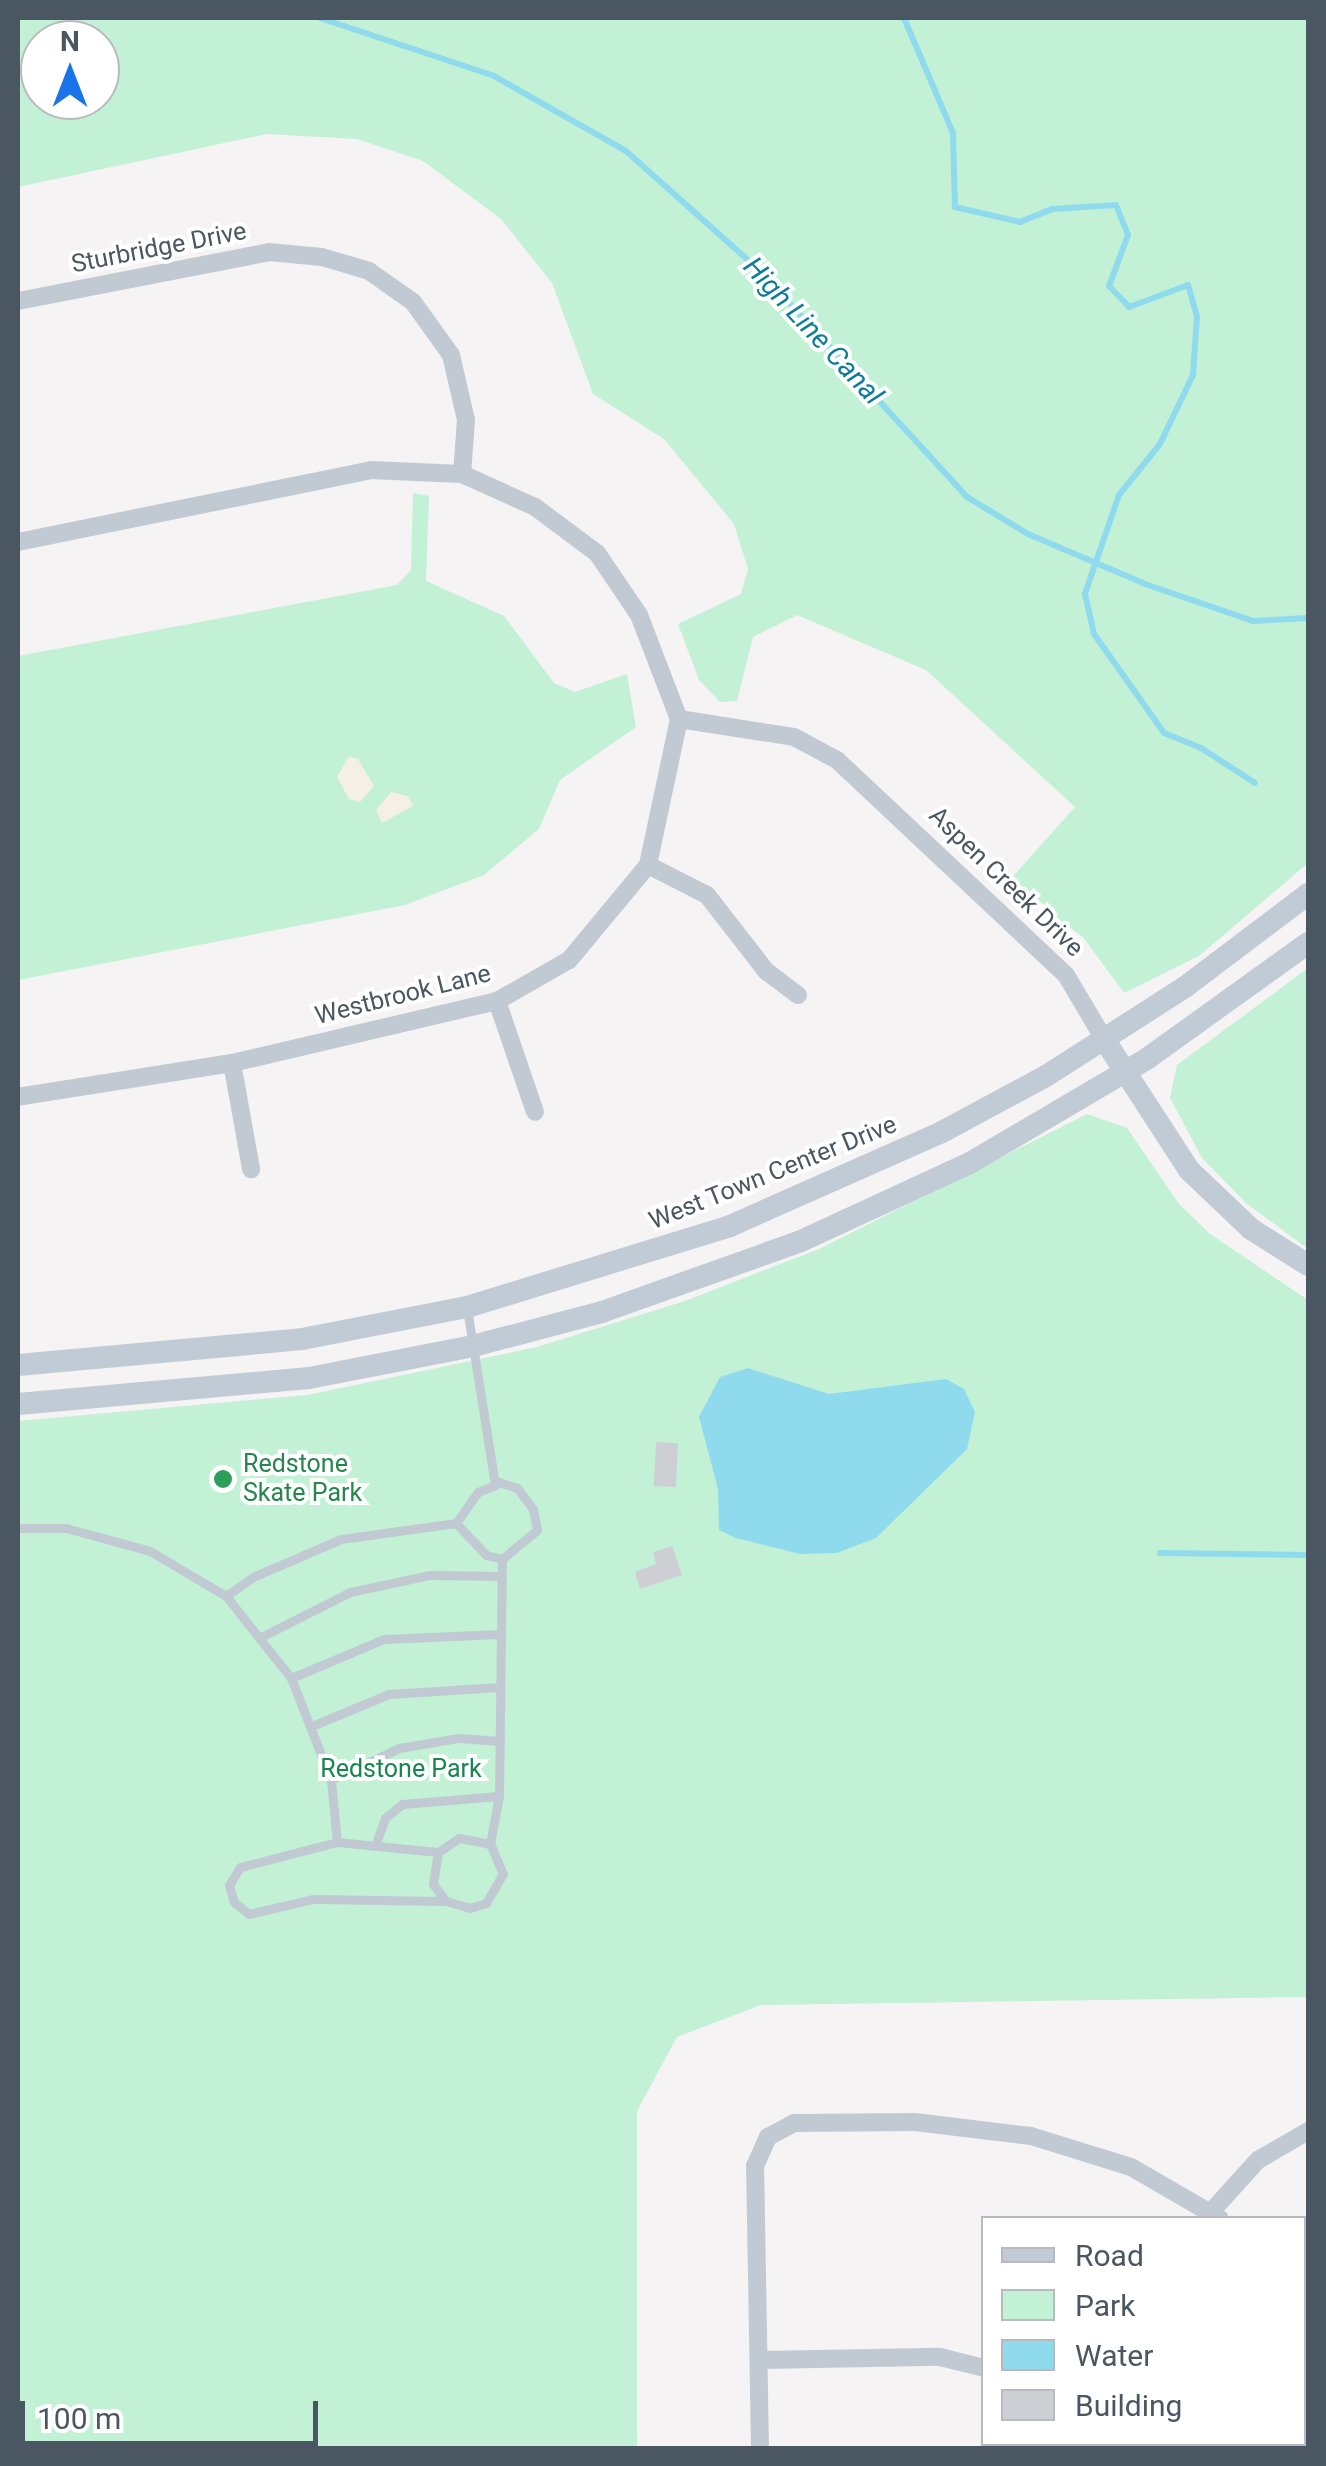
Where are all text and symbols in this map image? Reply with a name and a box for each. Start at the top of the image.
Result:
north arrow [20,20,120,120]
text: N [60,25,80,58]
street label: Sturbridge Drive [69,216,249,280]
water label: High Line Canal [736,250,890,412]
street label: Aspen Creek Drive [923,801,1089,963]
street label: Westbrook Lane [312,959,494,1031]
street label: West Town Center Drive [645,1110,901,1236]
place label: Redstone Skate Park [243,1450,362,1509]
marker: Redstone Skate Park [212,1468,234,1490]
park label: Redstone Park [320,1754,482,1784]
legend [981,2216,1306,2446]
text: Road [1075,2238,1144,2273]
text: Park [1075,2288,1135,2323]
text: Water [1075,2338,1153,2373]
scale bar [25,2381,322,2443]
text: Building [1075,2388,1182,2423]
text: 100 m [37,2401,121,2436]

